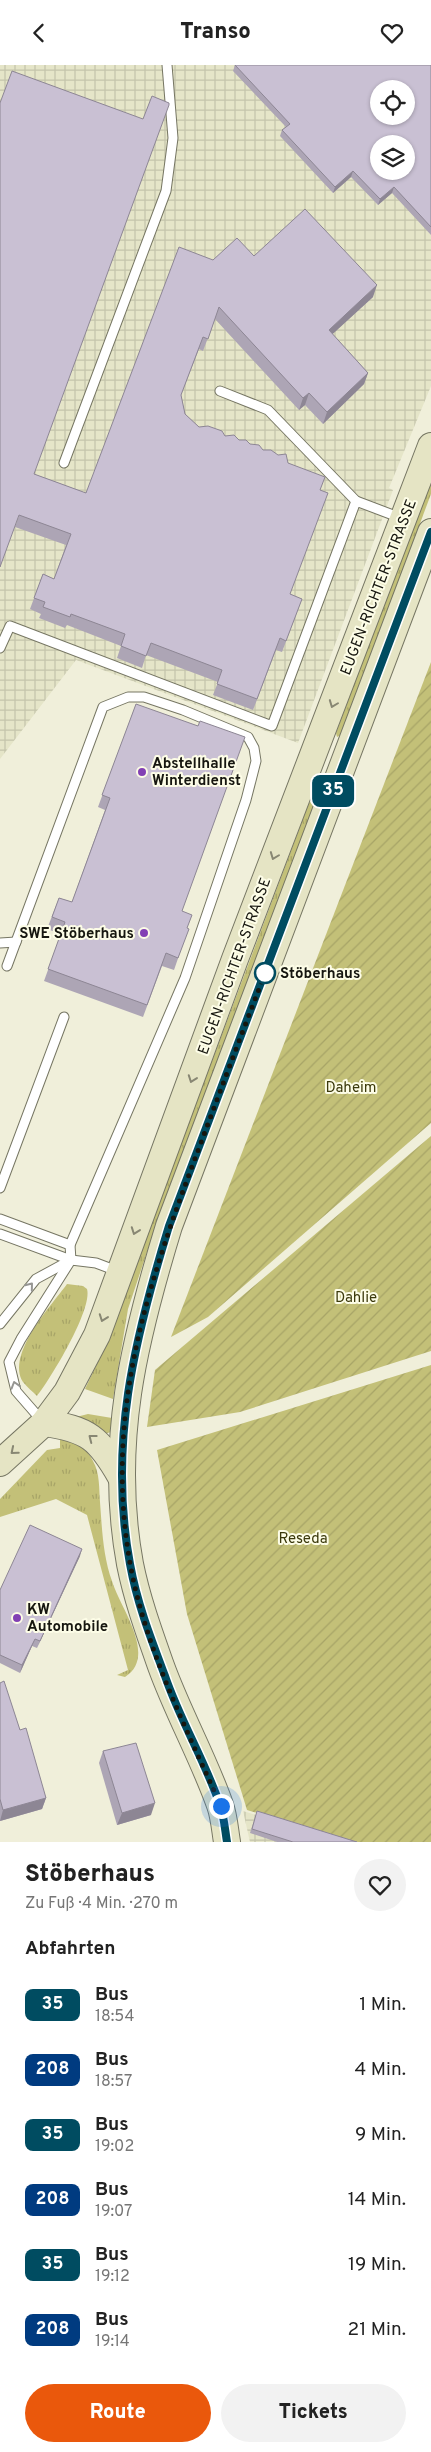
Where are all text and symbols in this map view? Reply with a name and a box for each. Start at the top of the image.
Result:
icon: back [25,19,53,47]
text: Transo [180,19,251,46]
icon: heart [378,19,406,47]
map controls [370,80,415,180]
button: locate [370,80,415,125]
button: layers [370,135,415,180]
street label: EUGEN-RICHTER-STRASSE [337,497,422,678]
one-way arrow [329,699,339,708]
place label: Abstellhalle Winterdienst [152,755,241,791]
marker: Abstellhalle Winterdienst [136,766,148,778]
line badge: 35 [310,775,356,807]
text: 35 [322,779,344,802]
one-way arrow [270,851,281,860]
street label: EUGEN-RICHTER-STRASSE [195,875,276,1058]
place label: SWE Stöberhaus [19,925,134,944]
marker: SWE Stöberhaus [138,927,150,939]
marker: Stöberhaus [254,962,276,984]
place label: Stöberhaus [280,965,360,984]
one-way arrow [188,1074,198,1083]
park label: Daheim [325,1079,377,1098]
one-way arrow [131,1226,141,1235]
one-way arrow [25,1283,33,1292]
park label: Dahlie [335,1289,377,1308]
one-way arrow [99,1313,109,1322]
one-way arrow [10,1381,20,1389]
one-way arrow [89,1436,98,1444]
one-way arrow [11,1446,20,1454]
park label: Reseda [278,1530,328,1549]
place label: KW Automobile [27,1601,108,1637]
marker: KW Automobile [11,1612,23,1624]
your location [209,1794,234,1819]
button: heart [354,1859,406,1911]
text: Stöberhaus [25,1860,155,1890]
text: Zu Fuß · 4 Min. · 270 m [25,1894,178,1914]
text: Abfahrten [25,1937,115,1961]
text: Bus [95,1983,129,2007]
text: 35 [42,1993,63,2016]
text: 1 Min. [359,1993,406,2017]
text: 18:54 [95,2007,135,2027]
text: Bus [95,2048,129,2072]
text: 208 [35,2058,70,2081]
text: 4 Min. [355,2058,406,2082]
text: 18:57 [95,2072,132,2092]
text: Bus [95,2113,129,2137]
text: 35 [42,2123,63,2146]
text: 9 Min. [355,2123,406,2147]
text: 19:02 [95,2137,134,2157]
text: Bus [95,2178,129,2202]
text: 208 [35,2188,70,2211]
text: 14 Min. [348,2188,406,2212]
text: 19:07 [95,2202,132,2222]
text: Bus [95,2243,129,2267]
text: 35 [42,2253,63,2276]
text: 19 Min. [348,2253,406,2277]
text: 19:12 [95,2267,130,2287]
text: Bus [95,2308,129,2332]
text: 208 [35,2318,70,2341]
text: 21 Min. [348,2318,406,2342]
text: 19:14 [95,2332,130,2352]
button: Route [25,2384,211,2442]
button: Tickets [221,2384,406,2442]

